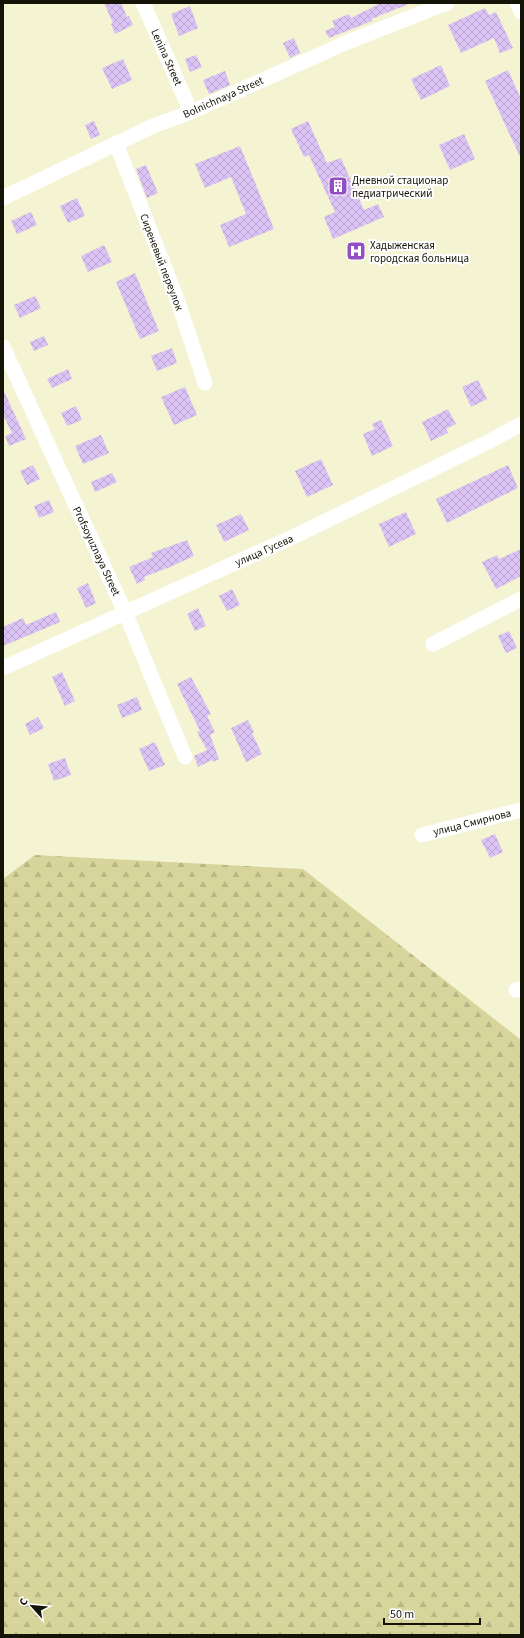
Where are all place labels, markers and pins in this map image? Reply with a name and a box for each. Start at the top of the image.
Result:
place label: Дневной стационар педиатрический [352,173,448,201]
building icon: Дневной стационар педиатрический [327,175,349,197]
place label: Хадыженская городская больница [370,238,469,266]
hospital icon: Хадыженская городская больница [345,240,367,262]

